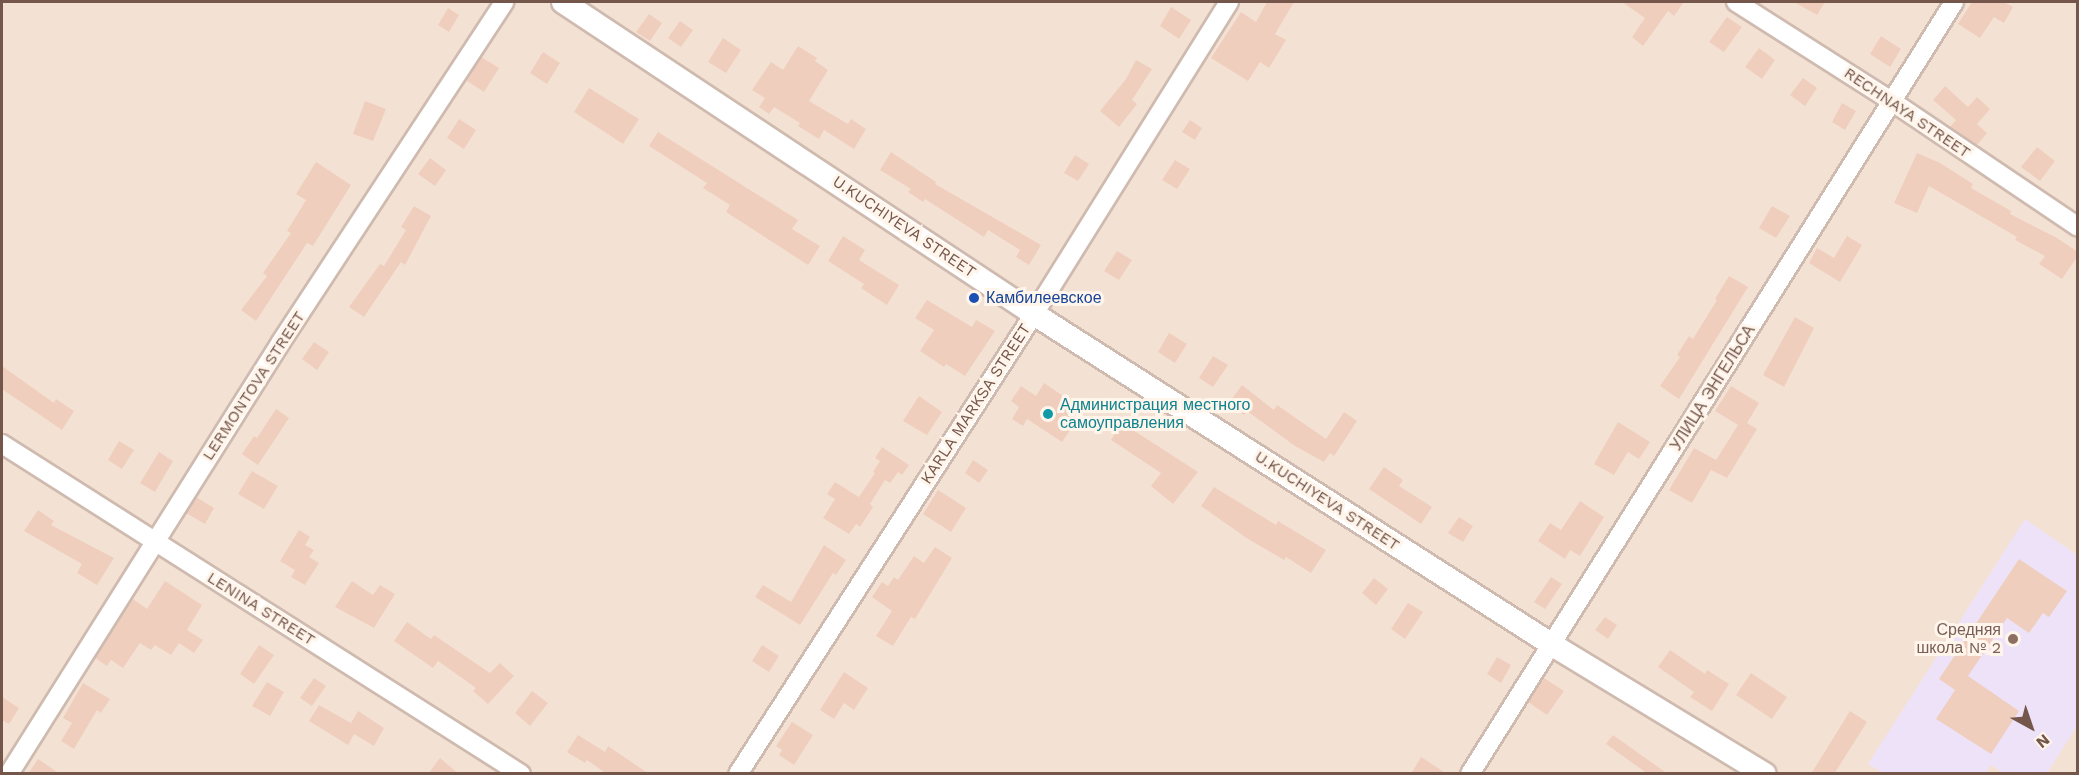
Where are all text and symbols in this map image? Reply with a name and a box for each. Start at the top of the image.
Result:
street label: RECHNAYA STREET [1840,63,1974,163]
street label: U.KUCHIYEVA STREET [829,172,979,282]
place label: Камбилеевское [986,288,1102,308]
marker: Камбилеевское [967,291,981,305]
street label: LERMONTOVA STREET [198,308,310,464]
street label: KARLA MARKSA STREET [917,320,1035,488]
street label: УЛИЦА ЭНГЕЛЬСА [1667,322,1759,454]
place label: Администрация местного самоуправления [1060,395,1250,433]
marker: Администрация местного самоуправления [1041,407,1055,421]
street label: U.KUCHIYEVA STREET [1251,447,1403,555]
street label: LENINA STREET [203,568,319,650]
place label: Средняя школа № 2 [1916,620,2001,658]
marker: Средняя школа № 2 [2006,632,2020,646]
north arrow [2001,697,2061,757]
text: N [2032,730,2054,752]

